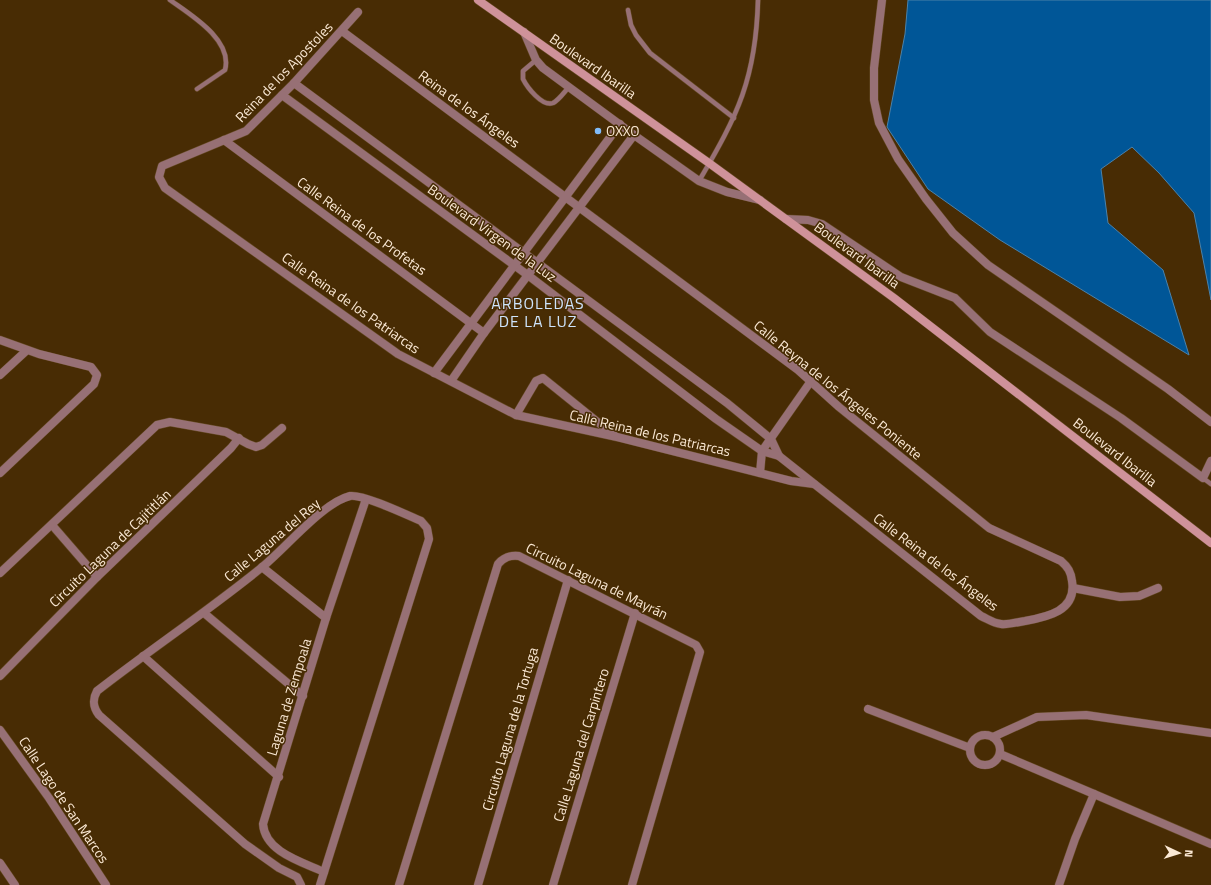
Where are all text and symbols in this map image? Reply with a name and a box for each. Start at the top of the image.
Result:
street label: Reina de los Apostoles [230,17,337,127]
street label: Boulevard Ibarilla [546,28,641,103]
street label: Reina de los Ángeles [414,65,524,153]
place label: OXXO [606,120,640,141]
marker: OXXO [593,126,603,136]
street label: Calle Reina de los Profetas [293,171,431,280]
street label: Boulevard Virgen de la Luz [424,179,561,287]
street label: Boulevard Ibarilla [810,216,905,293]
street label: Calle Reina de los Patriarcas [278,247,425,358]
district label: ARBOLEDAS DE LA LUZ [491,291,585,333]
street label: Calle Reyna de los Ángeles Poniente [749,315,927,464]
street label: Calle Reina de los Patriarcas [568,404,733,461]
street label: Boulevard Ibarilla [1069,412,1162,491]
street label: Circuito Laguna de Cajititlán [44,484,175,612]
street label: Calle Laguna del Rey [219,493,325,586]
street label: Calle Reina de los Ángeles [869,507,1003,616]
street label: Circuito Laguna de Mayrán [523,537,672,624]
street label: Laguna de Zempoala [261,636,316,758]
street label: Circuito Laguna de la Tortuga [476,645,543,813]
street label: Calle Laguna del Carpintero [547,666,614,824]
street label: Calle Lago de San Marcos [14,732,115,867]
north arrow [1159,833,1199,873]
text: N [1181,849,1197,858]

